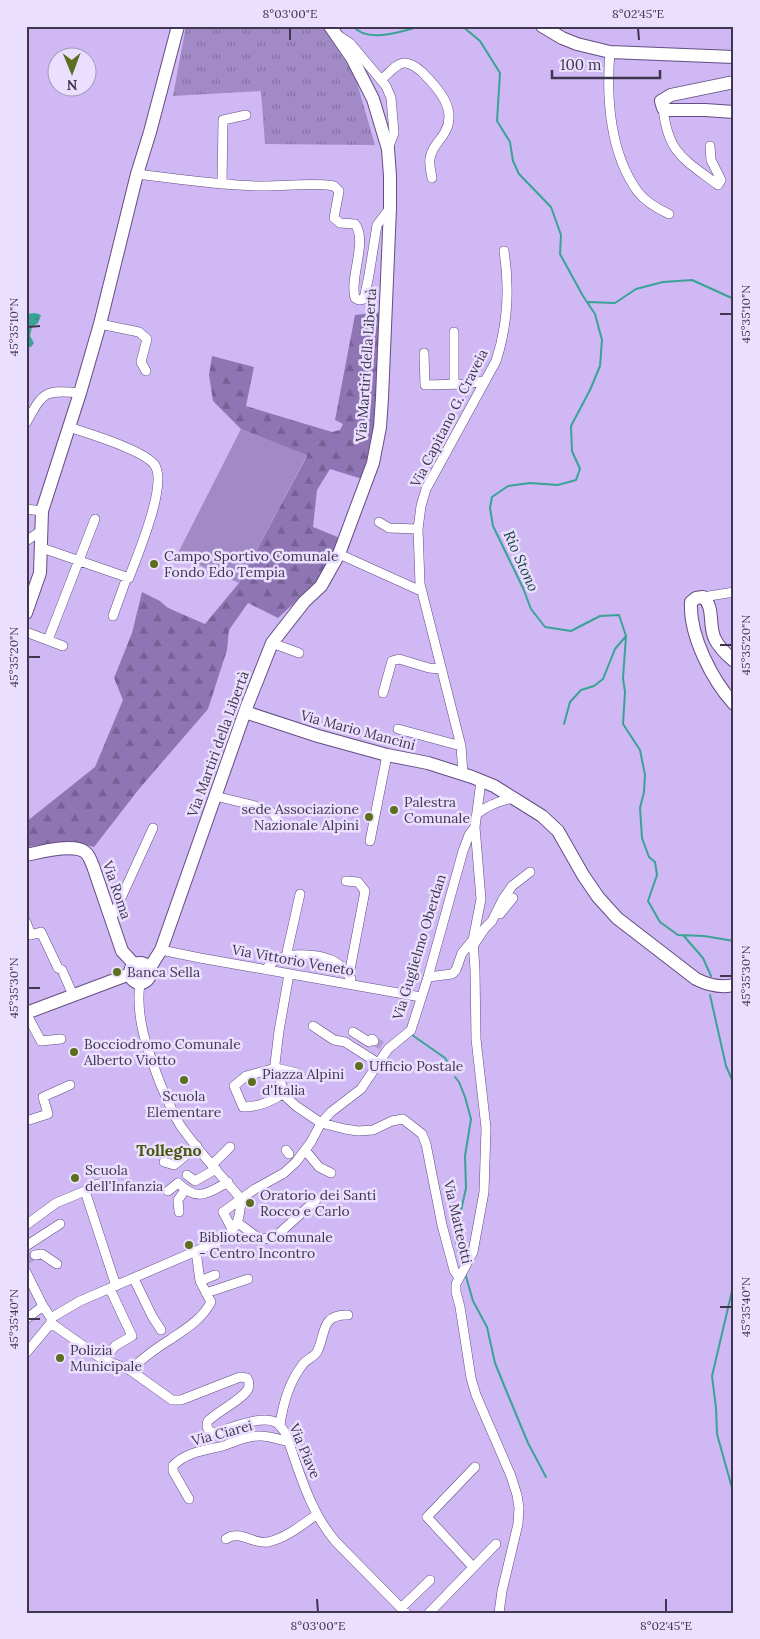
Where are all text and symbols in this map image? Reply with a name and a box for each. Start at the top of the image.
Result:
text: 8°03'00"E [263,6,317,21]
text: 8°02'45"E [612,6,664,21]
north arrow [48,48,98,98]
scale bar [552,48,660,80]
text: 100 m [560,55,601,74]
text: N [66,76,78,94]
text: 45°35'10"N [738,285,753,343]
street label: Via Martiri della Libertà [352,288,380,443]
text: 45°35'10"N [6,298,21,356]
street label: Via Capitano G. Craveia [406,346,492,491]
water label: Rio Stono [500,527,543,594]
place label: Campo Sportivo Comunale Fondo Edo Tempia [164,547,339,581]
marker: Campo Sportivo Comunale Fondo Edo Tempia [148,558,160,570]
text: 45°35'20"N [738,615,753,675]
text: 45°35'20"N [6,627,21,687]
street label: Via Martiri della Libertà [183,669,253,820]
street label: Via Mario Mancini [298,706,417,754]
place label: Palestra Comunale [404,793,470,827]
place label: sede Associazione Nazionale Alpini [241,800,359,834]
marker: Palestra Comunale [388,804,400,816]
marker: sede Associazione Nazionale Alpini [363,811,375,823]
street label: Via Roma [98,858,135,921]
street label: Via Guglielmo Oberdan [388,872,450,1023]
street label: Via Vittorio Veneto [230,940,355,980]
text: 45°35'30"N [738,945,753,1007]
text: 45°35'30"N [6,957,21,1019]
place label: Banca Sella [127,963,200,981]
marker: Banca Sella [111,966,123,978]
place label: Bocciodromo Comunale Alberto Viotto [83,1035,241,1069]
marker: Bocciodromo Comunale Alberto Viotto [68,1046,80,1058]
place label: Ufficio Postale [369,1057,464,1075]
marker: Ufficio Postale [353,1060,365,1072]
place label: Piazza Alpini d'Italia [262,1065,344,1099]
marker: Scuola Elementare [178,1074,190,1086]
marker: Piazza Alpini d'Italia [246,1076,258,1088]
place label: Scuola Elementare [147,1087,222,1121]
district label: Tollegno [136,1140,202,1160]
place label: Scuola dell'Infanzia [85,1161,163,1195]
marker: Scuola dell'Infanzia [69,1172,81,1184]
street label: Via Matteotti [439,1177,476,1266]
place label: Oratorio dei Santi Rocco e Carlo [260,1186,376,1220]
marker: Oratorio dei Santi Rocco e Carlo [244,1197,256,1209]
place label: Biblioteca Comunale - Centro Incontro [199,1228,333,1262]
marker: Biblioteca Comunale - Centro Incontro [183,1239,195,1251]
text: 45°35'40"N [738,1277,753,1337]
text: 45°35'40"N [6,1289,21,1349]
place label: Polizia Municipale [70,1341,142,1375]
marker: Polizia Municipale [54,1352,66,1364]
street label: Via Ciarei [189,1416,254,1450]
street label: Via Piave [285,1420,325,1482]
text: 8°03'00"E [291,1618,345,1633]
text: 8°02'45"E [640,1618,692,1633]

